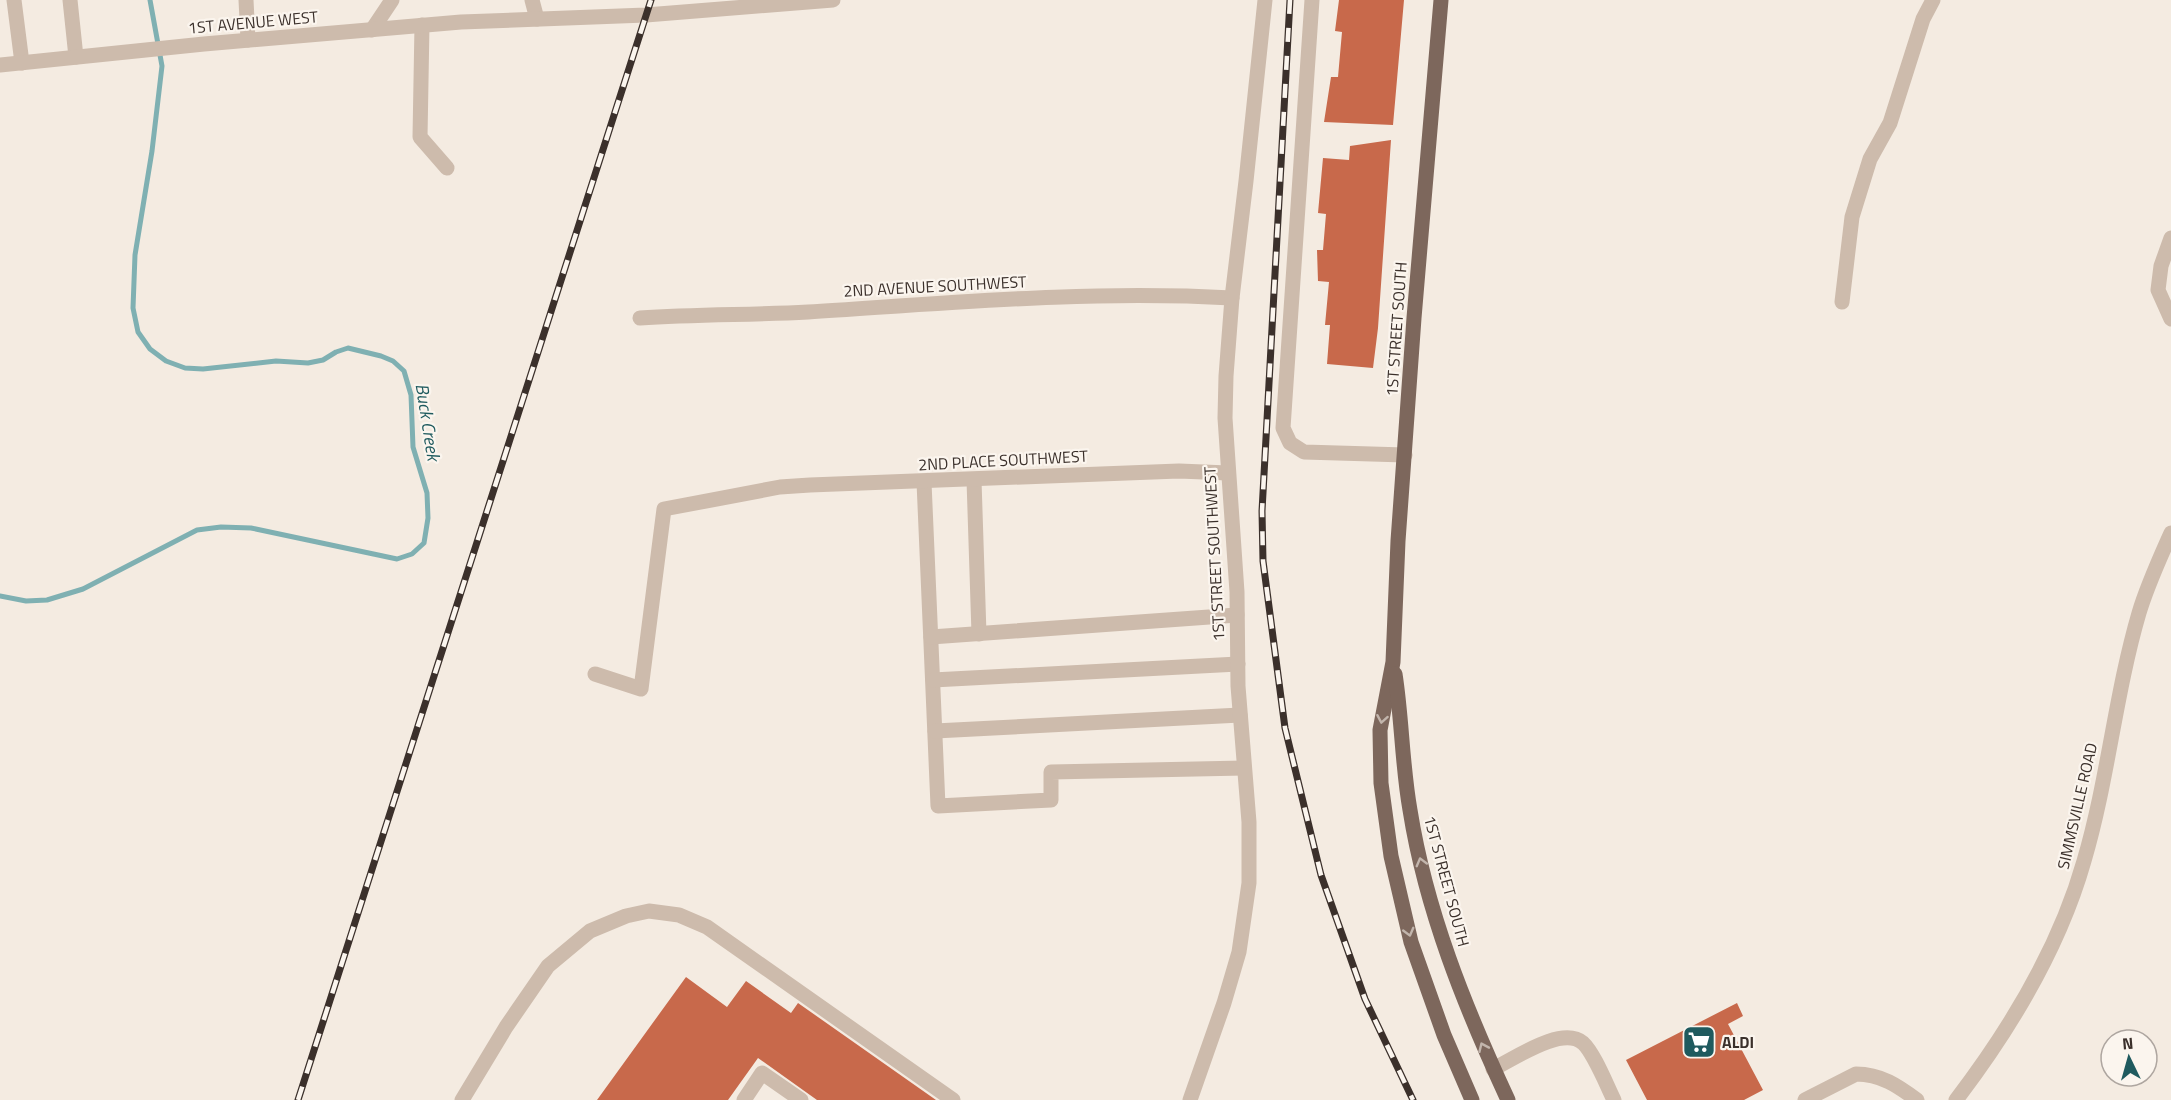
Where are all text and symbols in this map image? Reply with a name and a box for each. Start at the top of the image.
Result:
street label: 1ST AVENUE WEST [187,4,320,40]
street label: 1ST STREET SOUTH [1379,261,1413,397]
street label: 2ND AVENUE SOUTHWEST [843,269,1028,303]
water label: Buck Creek [409,381,448,464]
street label: 2ND PLACE SOUTHWEST [917,444,1089,476]
street label: 1ST STREET SOUTHWEST [1197,465,1231,642]
one-way arrow [1376,714,1389,724]
street label: SIMMSVILLE ROAD [2051,740,2103,872]
street label: 1ST STREET SOUTH [1418,813,1476,949]
one-way arrow [1416,857,1428,868]
one-way arrow [1402,926,1414,937]
supermarket icon: ALDI [1681,1024,1717,1060]
north arrow [2099,1028,2159,1088]
place label: ALDI [1722,1030,1754,1054]
text: N [2121,1031,2134,1055]
one-way arrow [1479,1042,1491,1053]

